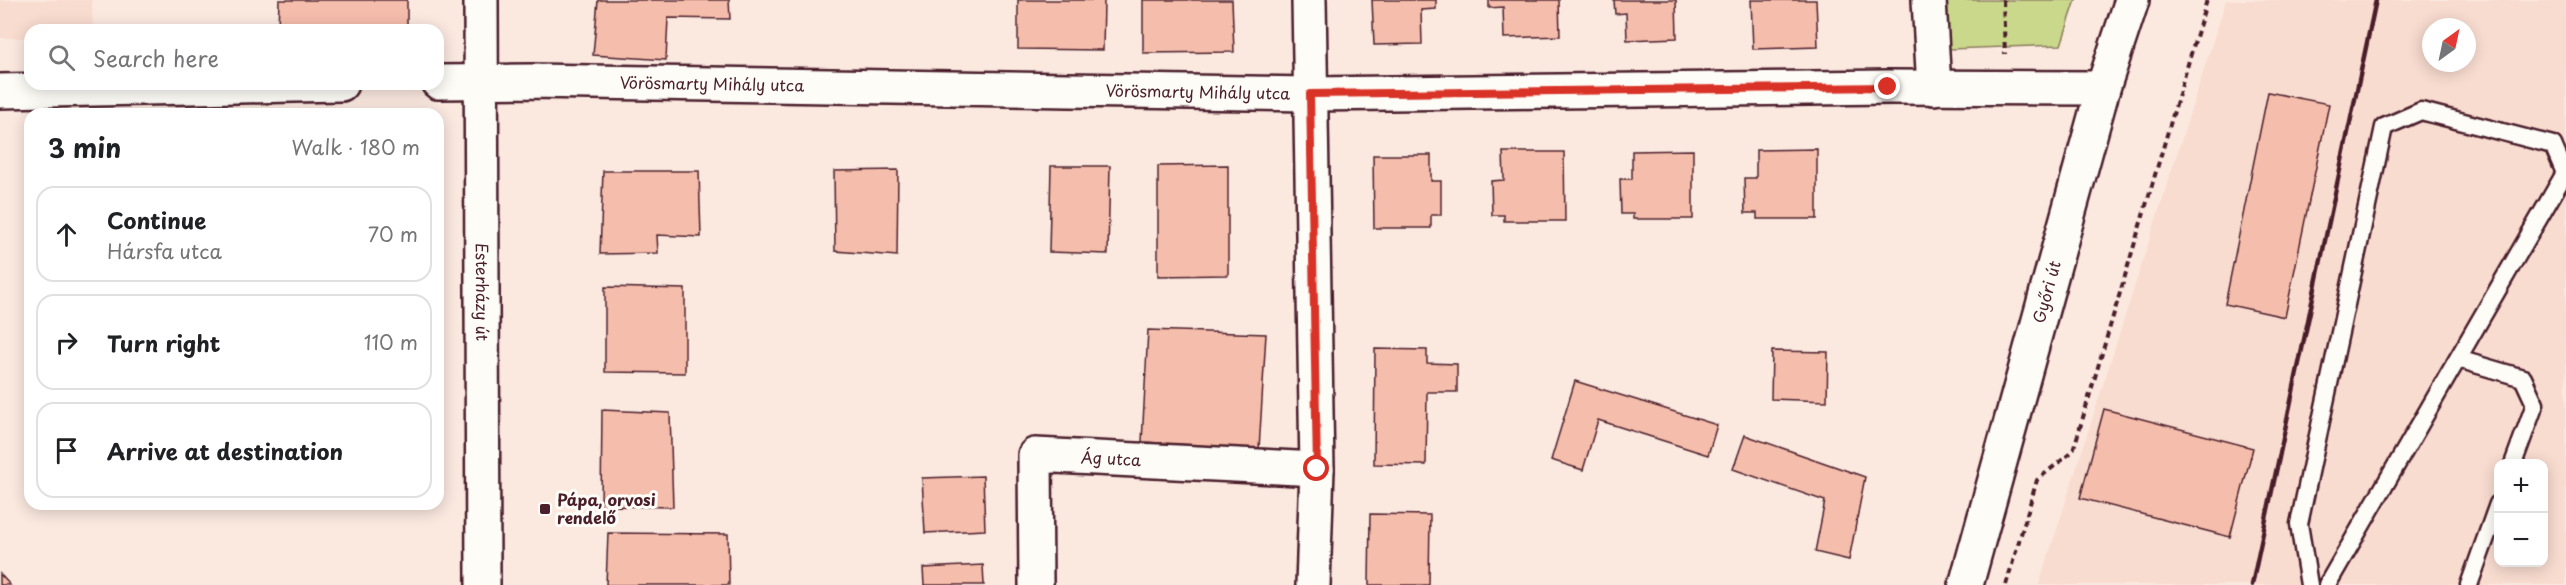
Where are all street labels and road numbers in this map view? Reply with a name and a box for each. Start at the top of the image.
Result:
street label: Vörösmarty Mihály utca [620,69,804,97]
street label: Vörösmarty Mihály utca [1105,78,1290,105]
street label: Esterházy út [471,243,495,342]
street label: Győri út [2026,257,2066,326]
street label: Ág utca [1080,444,1142,471]

